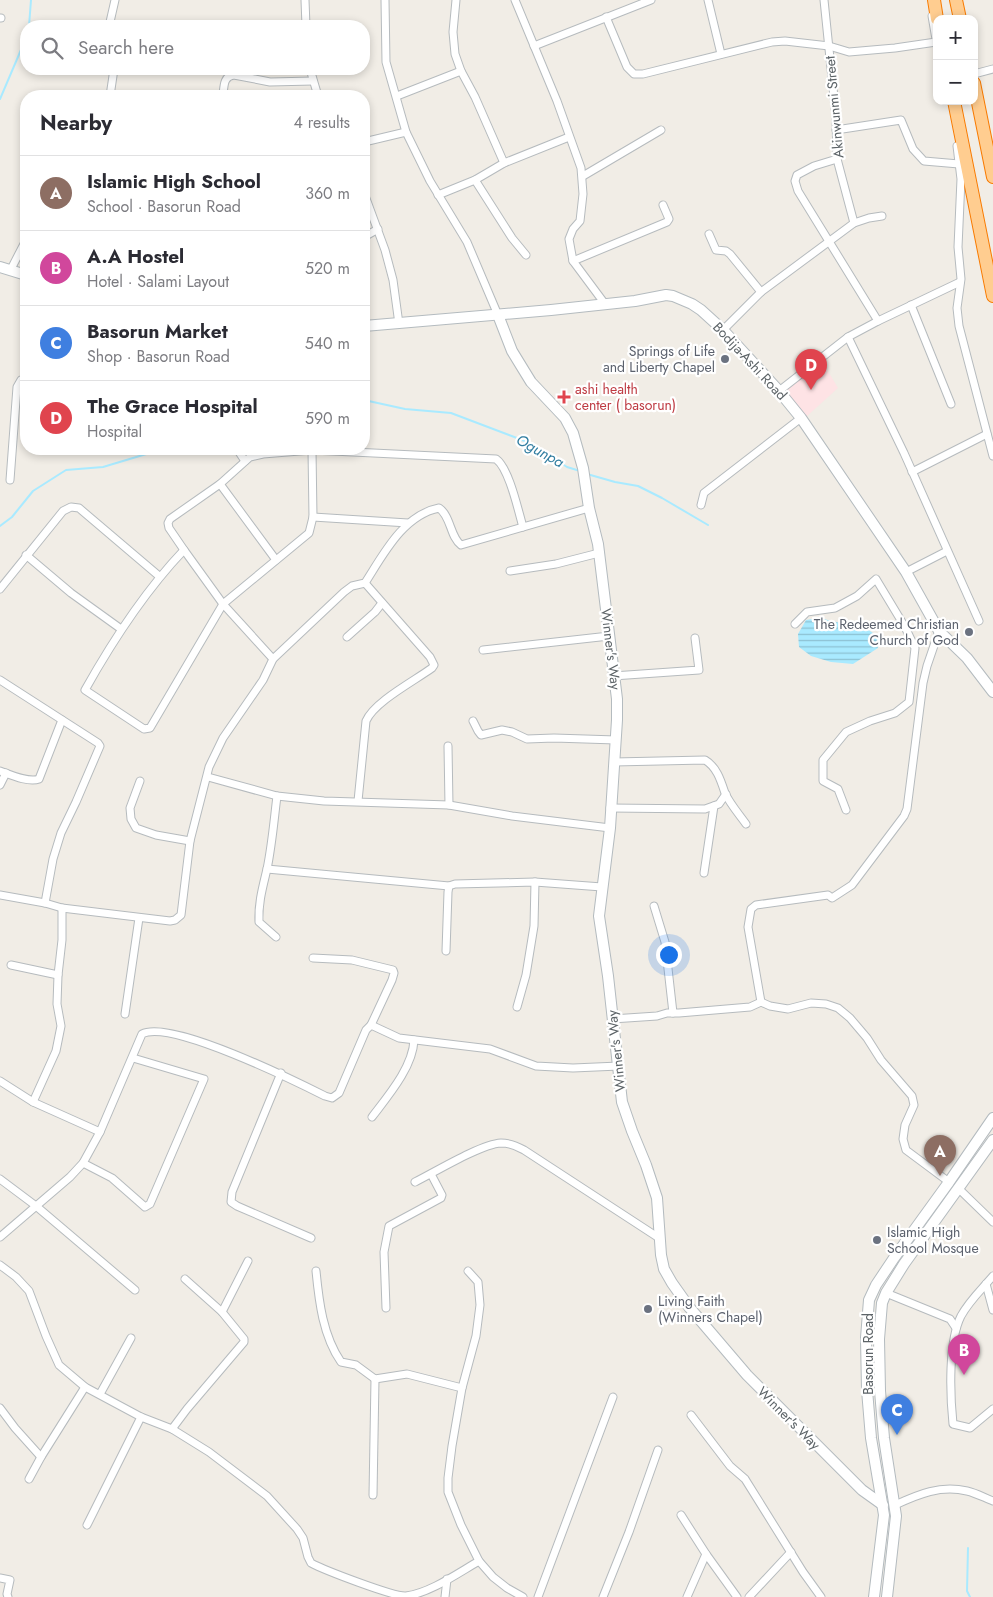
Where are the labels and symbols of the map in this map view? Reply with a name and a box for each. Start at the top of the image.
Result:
street label: Akinwunmi Street [820,54,848,159]
street label: Bodija-Ashi Road [708,317,792,405]
place label: Springs of Life and Liberty Chapel [603,341,715,377]
pin: D [795,349,827,390]
marker: Springs of Life and Liberty Chapel [719,353,731,365]
place label: ashi health center ( basorun) [575,379,676,415]
marker: ashi health center ( basorun) [557,390,571,404]
water label: Ogunpa [512,429,569,473]
street label: Winner's Way [596,607,626,692]
place label: The Redeemed Christian Church of God [814,614,959,650]
marker: The Redeemed Christian Church of God [963,626,975,638]
your location [656,942,682,968]
street label: Winner's Way [602,1008,630,1093]
pin: A [924,1135,956,1176]
place label: Islamic High School Mosque [887,1222,979,1258]
marker: Islamic High School Mosque [871,1234,883,1246]
place label: Living Faith (Winners Chapel) [658,1291,763,1327]
marker: Living Faith (Winners Chapel) [642,1303,654,1315]
street label: Basorun Road [858,1313,878,1395]
pin: B [948,1334,980,1375]
street label: Winner's Way [753,1382,826,1455]
pin: C [881,1394,913,1435]

